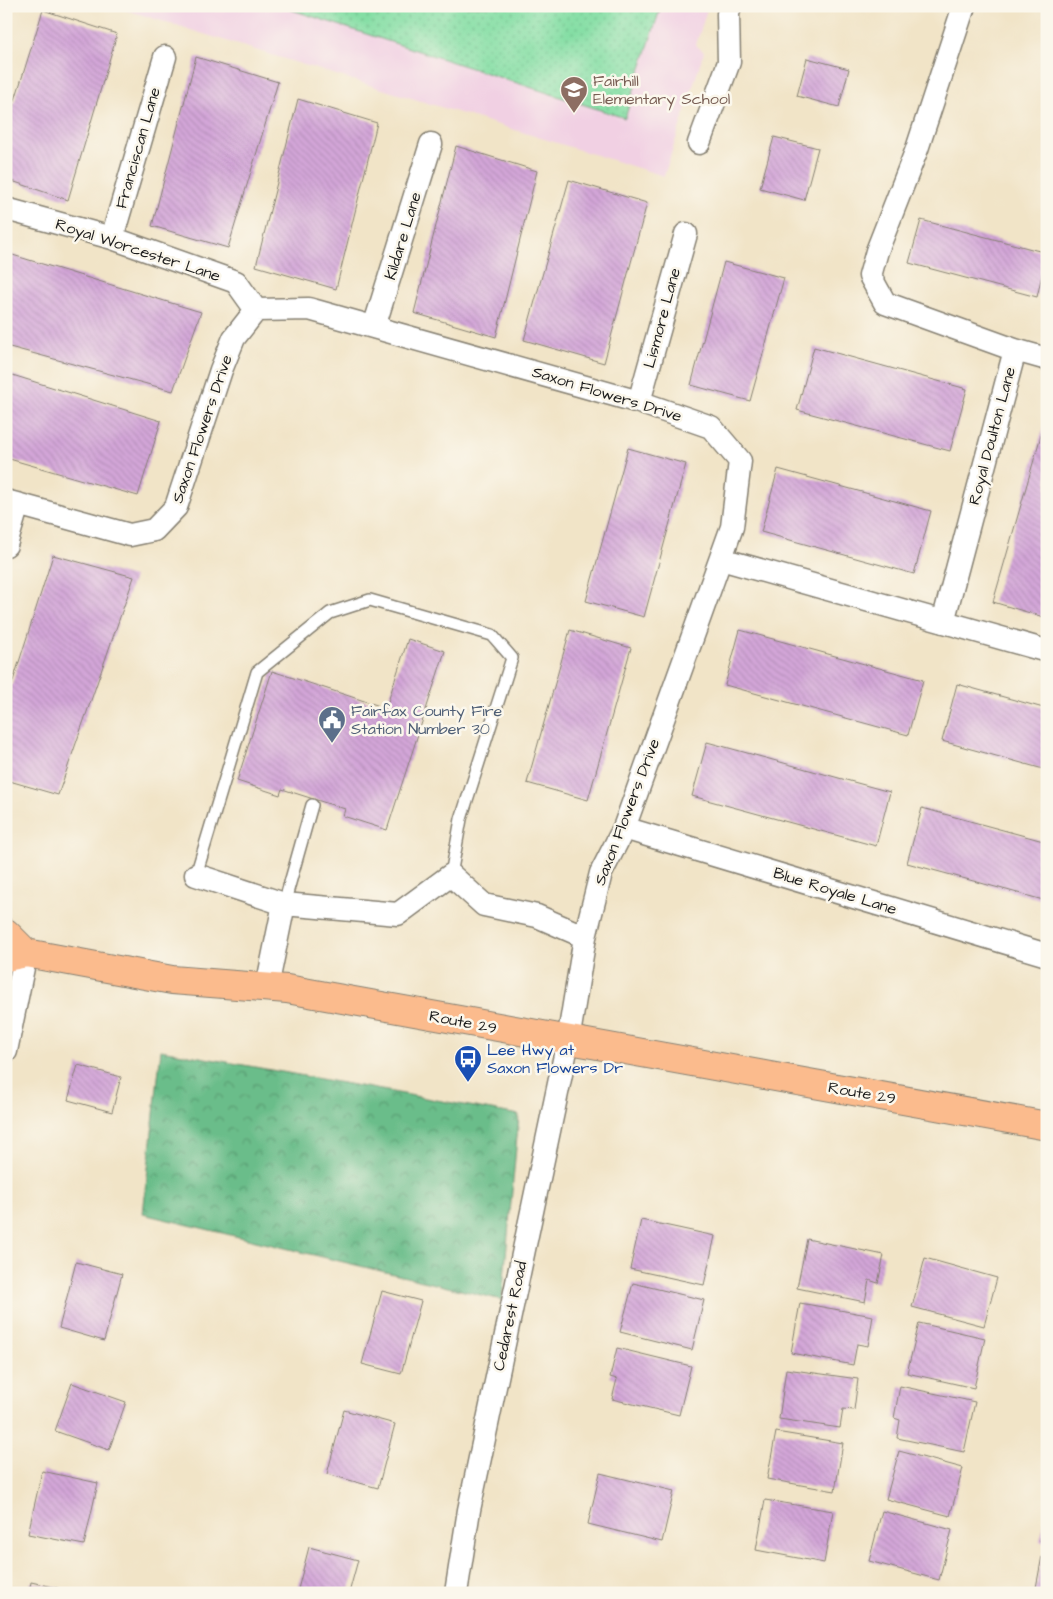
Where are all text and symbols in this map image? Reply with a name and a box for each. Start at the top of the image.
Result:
place label: Fairhill Elementary School [593,70,730,111]
school or university icon: Fairhill Elementary School [559,75,589,114]
street label: Franciscan Lane [110,84,166,211]
street label: Kildare Lane [379,189,427,283]
street label: Royal Worcester Lane [52,213,224,288]
street label: Lismore Lane [638,265,686,370]
street label: Saxon Flowers Drive [166,352,238,506]
street label: Saxon Flowers Drive [529,361,685,427]
street label: Royal Doulton Lane [963,364,1022,508]
place label: Fairfax County Fire Station Number 30 [351,700,502,740]
public building icon: Fairfax County Fire Station Number 30 [317,705,347,744]
street label: Saxon Flowers Drive [589,735,665,888]
street label: Blue Royale Lane [770,862,900,921]
street label: Route 29 [427,1005,499,1039]
place label: Lee Hwy at Saxon Flowers Dr [487,1039,623,1079]
bus stop icon: Lee Hwy at Saxon Flowers Dr [453,1044,483,1083]
street label: Route 29 [826,1076,898,1110]
street label: Cedarest Road [488,1259,532,1373]

